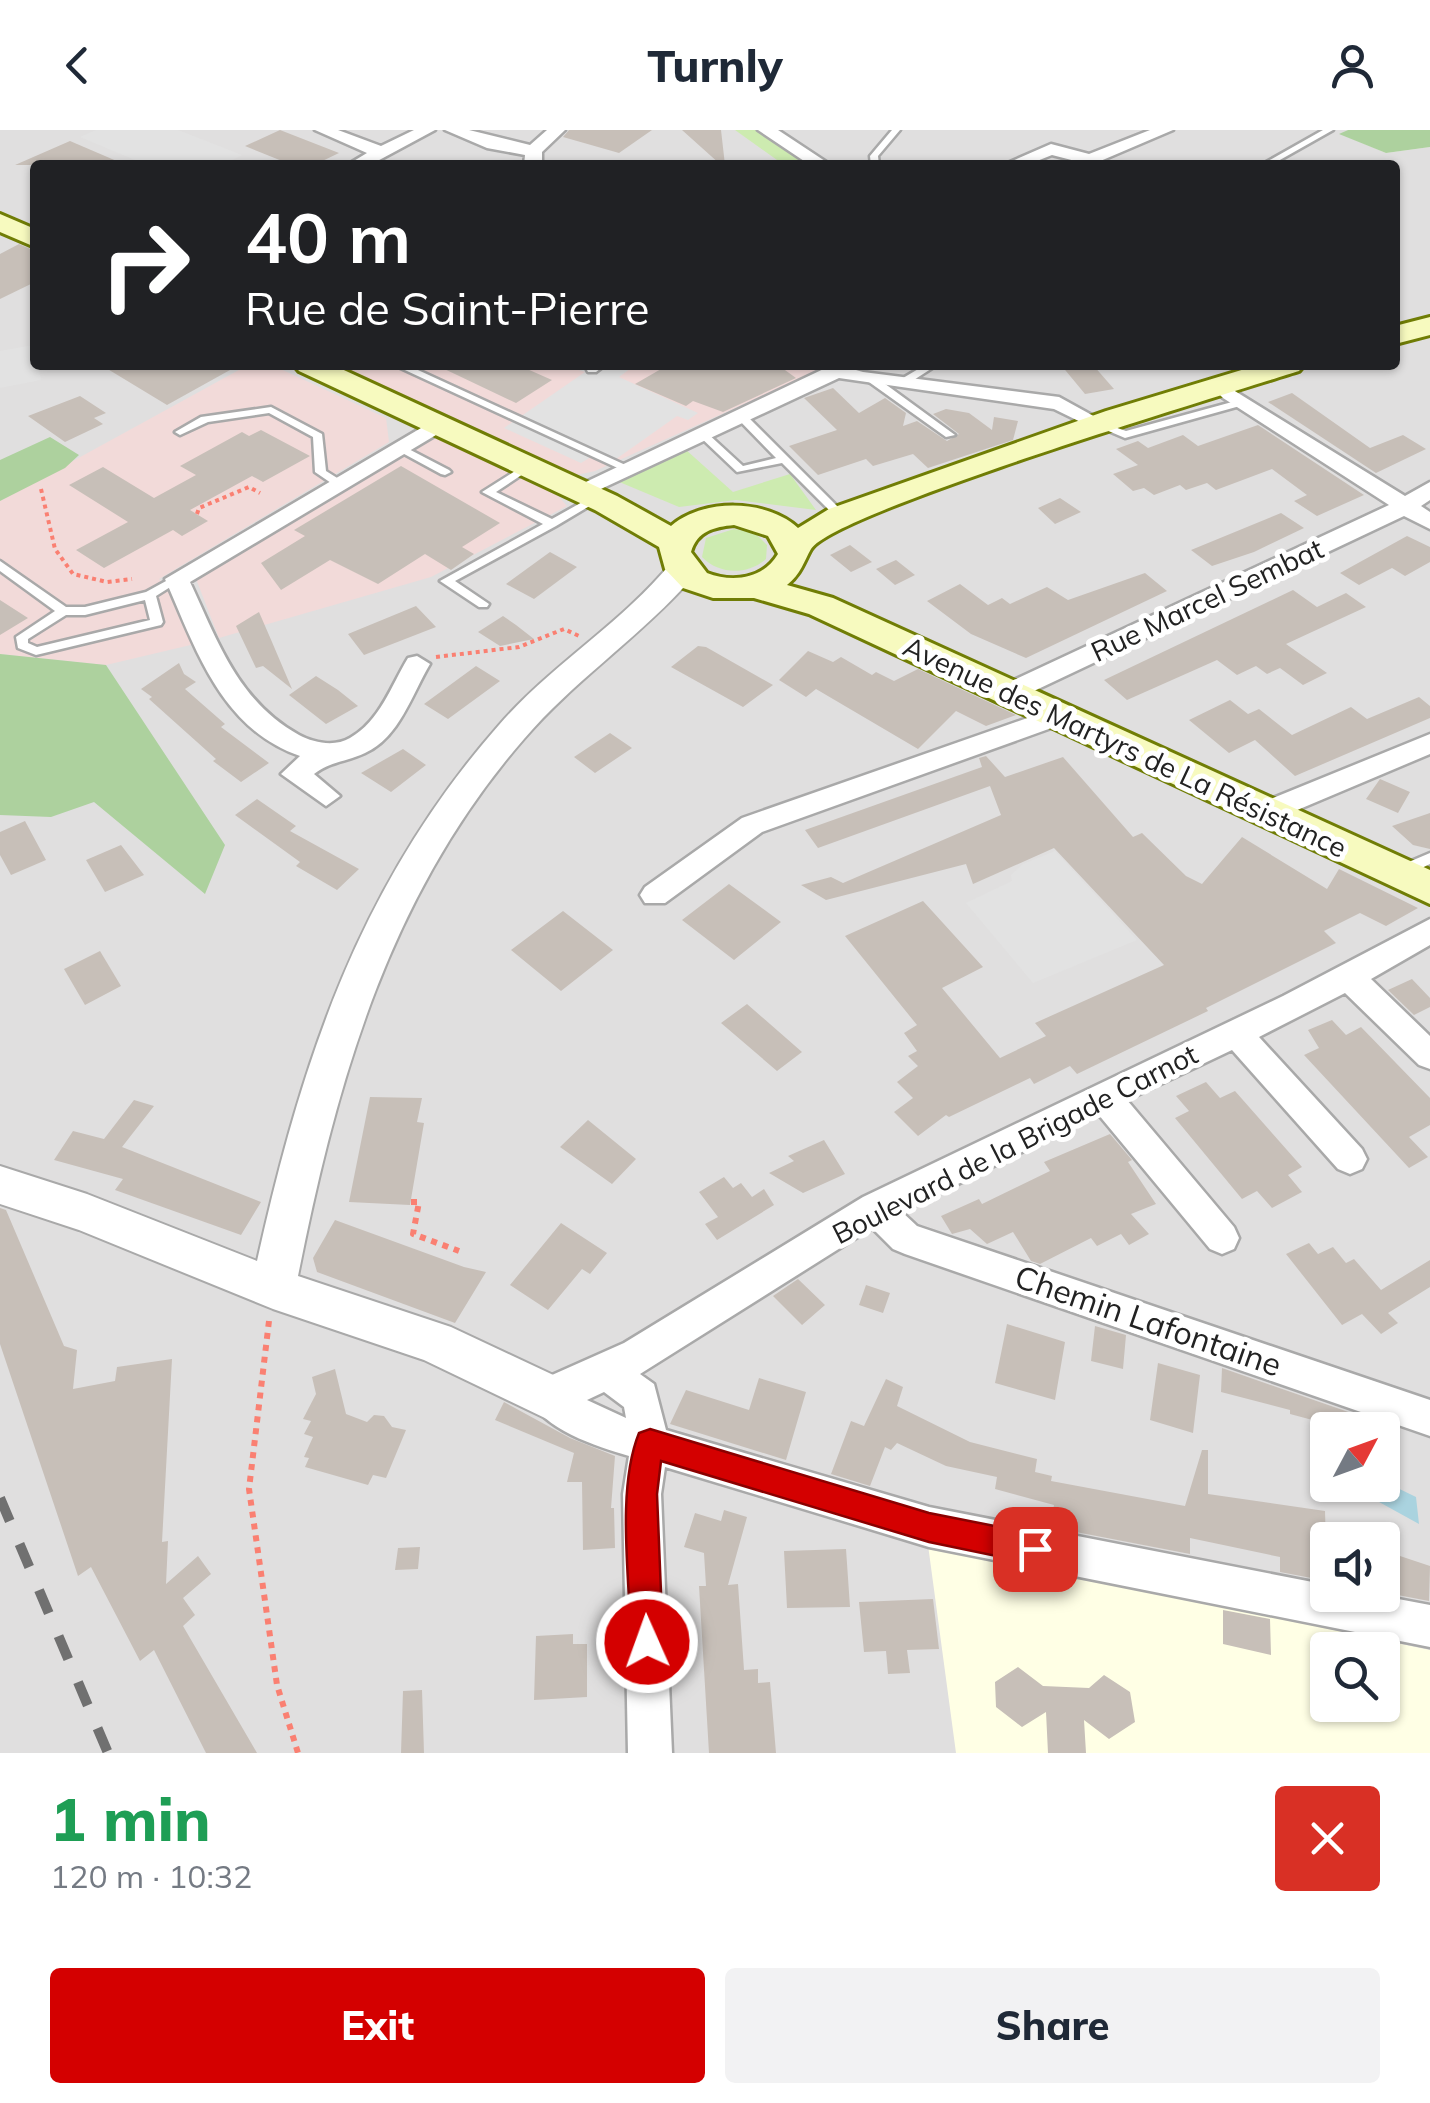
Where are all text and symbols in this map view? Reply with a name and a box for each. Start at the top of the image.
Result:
text: Turnly [647,37,783,93]
icon: back [50,38,105,93]
icon: person [1325,38,1380,93]
text: 40 m [245,193,411,281]
icon: right [80,200,210,330]
text: Rue de Saint-Pierre [245,280,650,336]
street label: Rue Marcel Sembat [1085,530,1329,669]
street label: Avenue des Martyrs de La Résistance [898,628,1352,865]
street label: Boulevard de la Brigade Carnot [826,1036,1203,1251]
street label: Chemin Lafontaine [1010,1256,1287,1384]
north arrow [1310,1412,1400,1502]
map controls [1310,1412,1400,1722]
pin [993,1507,1078,1592]
icon: arrive [1008,1522,1063,1577]
button: sound [1310,1522,1400,1612]
position arrow [595,1590,699,1694]
button: search [1310,1632,1400,1722]
text: 1 min [50,1781,211,1856]
button: close [1275,1786,1380,1891]
text: 120 m · 10:32 [50,1856,252,1896]
button: Exit [50,1968,705,2083]
button: Share [725,1968,1380,2083]

